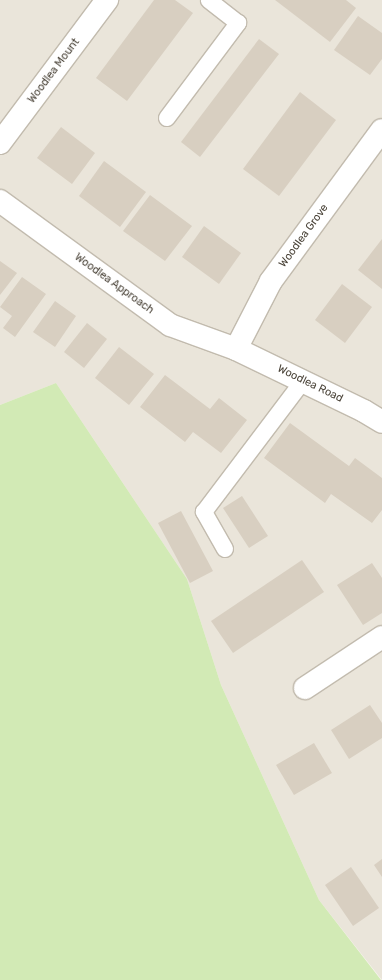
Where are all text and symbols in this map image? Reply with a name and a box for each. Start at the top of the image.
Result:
street label: Woodlea Mount [25,36,83,106]
street label: Woodlea Grove [277,202,331,270]
street label: Woodlea Approach [72,251,156,317]
street label: Woodlea Road [275,362,345,406]

